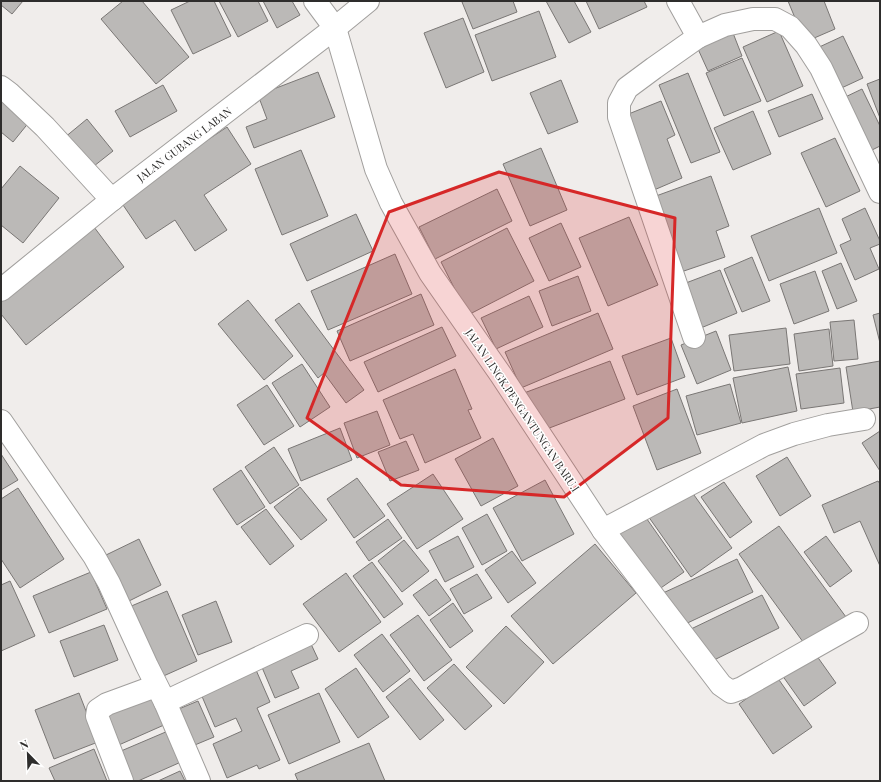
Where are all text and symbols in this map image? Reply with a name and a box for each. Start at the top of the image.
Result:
street label: JALAN GUBANG LABAN [133,103,235,185]
street label: JALAN LINGK.PENGANTUNGAN BARU.I [462,325,584,495]
north arrow [8,734,48,774]
text: N [17,736,31,753]

